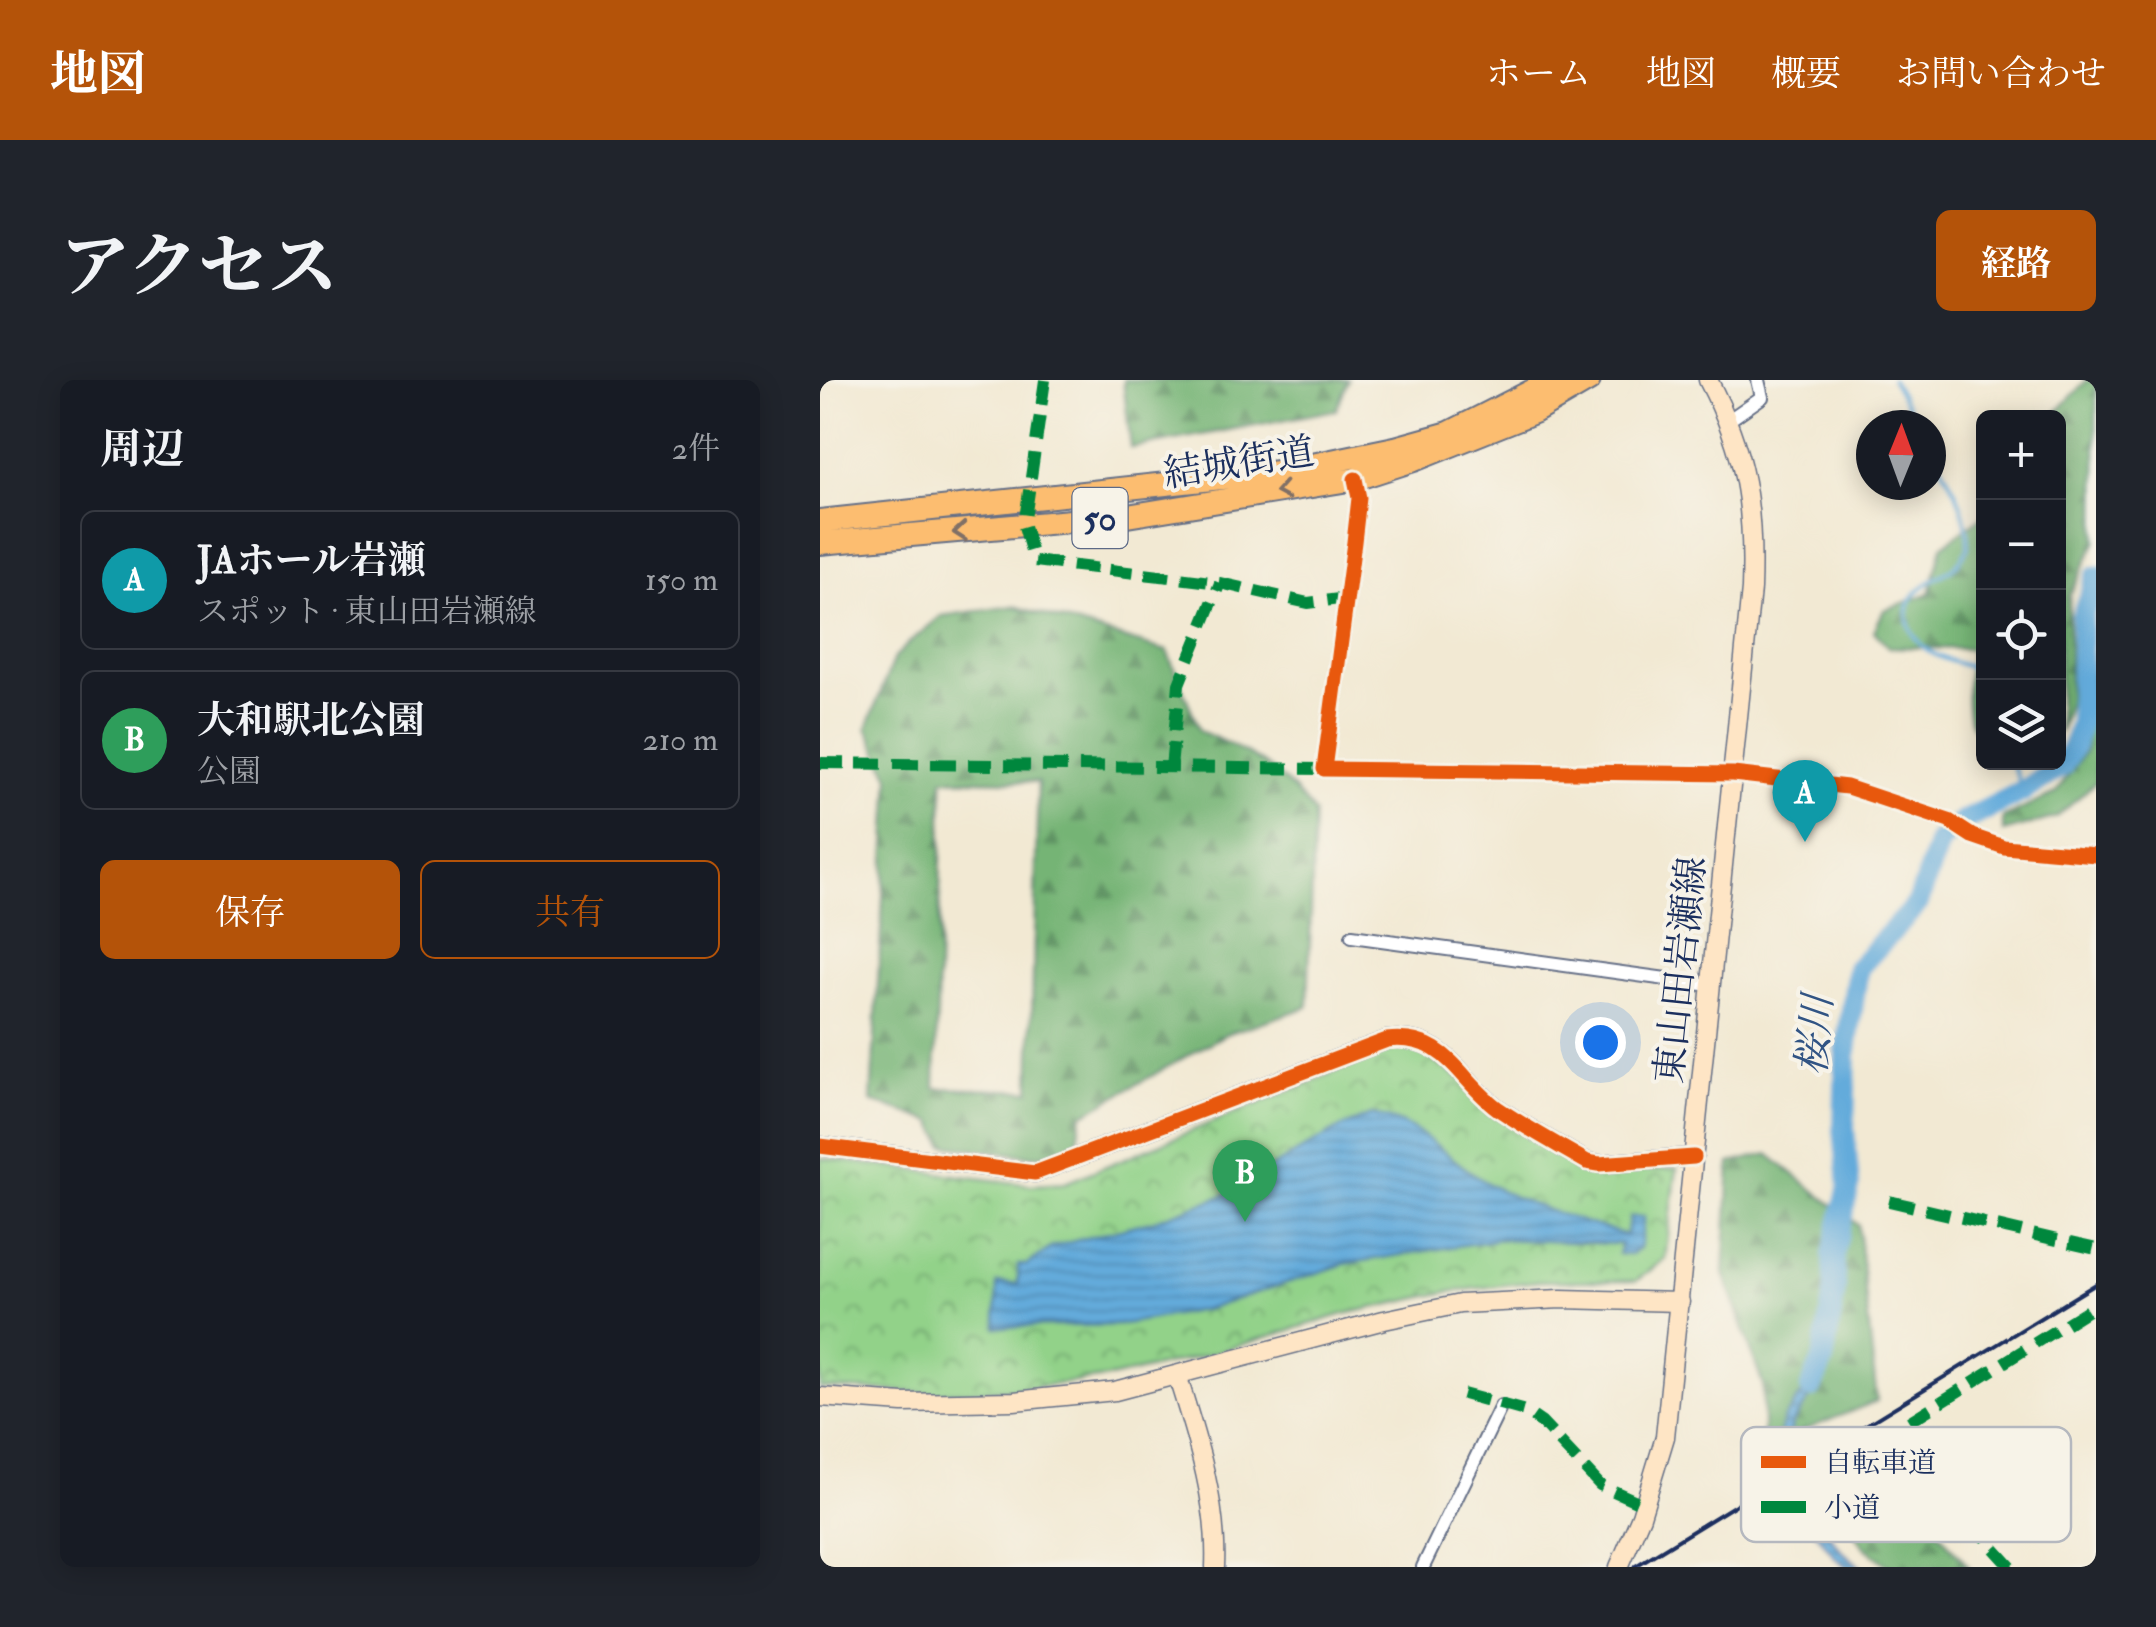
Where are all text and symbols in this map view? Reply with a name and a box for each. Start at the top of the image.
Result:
text: 地図 [50,45,146,105]
text: ホーム [1486,52,1591,96]
text: 地図 [1646,52,1716,96]
text: 概要 [1771,52,1841,96]
text: お問い合わせ [1896,52,2106,96]
button: 経路 [1936,210,2096,311]
text: アクセス [60,224,338,312]
north arrow [1856,410,1946,500]
map controls [1976,410,2066,770]
button: + [1976,410,2066,500]
text: 周辺 [100,424,184,476]
street label: 結城街道 [1160,427,1318,499]
text: 2件 [672,429,720,469]
one-way arrow [1274,480,1291,501]
road number: 50 [1072,488,1128,548]
button: − [1976,500,2066,590]
one-way arrow [952,520,968,542]
text: JAホール岩瀬 [197,537,426,585]
text: A [124,560,145,600]
text: 150 m [645,560,718,600]
button: locate [1976,590,2066,680]
text: スポット · 東山田岩瀬線 [197,592,537,632]
button: layers [1976,680,2066,770]
text: 大和駅北公園 [197,697,425,745]
text: B [124,720,145,760]
text: 210 m [643,720,718,760]
text: 公園 [197,752,261,792]
pin: A [1772,760,1838,842]
street label: 東山田岩瀬線 [1645,854,1717,1086]
button: 保存 [100,860,400,959]
button: 共有 [420,860,720,959]
water label: 桜川 [1787,989,1845,1077]
your location [1575,1017,1626,1068]
pin: B [1212,1140,1278,1222]
legend [1741,1427,2071,1542]
text: 自転車道 [1824,1446,1936,1481]
text: 小道 [1824,1491,1880,1526]

